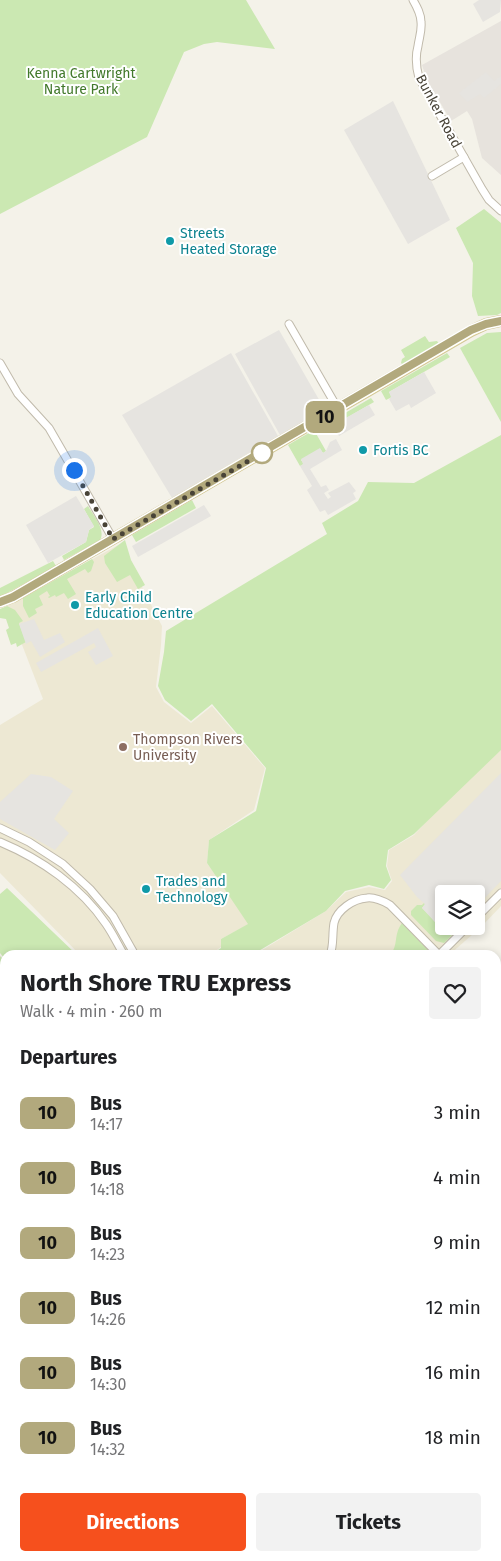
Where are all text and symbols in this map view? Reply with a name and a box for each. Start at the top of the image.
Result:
park label: Kenna Cartwright Nature Park [26,65,136,98]
street label: Bunker Road [412,72,465,151]
place label: Streets Heated Storage [180,225,277,258]
marker: Streets Heated Storage [164,235,176,247]
line badge: 10 [302,401,348,433]
text: 10 [316,406,334,428]
unlabelled marker [251,442,273,464]
place label: Fortis BC [373,442,429,459]
marker: Fortis BC [357,444,369,456]
your location [62,458,87,483]
place label: Early Child Education Centre [85,589,193,622]
marker: Early Child Education Centre [69,599,81,611]
place label: Thompson Rivers University [133,731,243,764]
marker: Thompson Rivers University [117,741,129,753]
place label: Trades and Technology [156,873,228,906]
marker: Trades and Technology [140,883,152,895]
map controls [435,885,485,935]
button: layers [435,885,485,935]
button: heart [429,967,481,1019]
text: North Shore TRU Express [20,969,291,997]
text: Walk · 4 min · 260 m [20,1002,162,1021]
text: Departures [20,1046,117,1069]
text: Bus [90,1092,122,1115]
text: 3 min [434,1101,481,1124]
text: 10 [38,1102,57,1124]
text: 14:17 [90,1115,123,1134]
text: Bus [90,1157,122,1180]
text: 4 min [433,1166,481,1189]
text: 10 [38,1167,57,1189]
text: 14:18 [90,1180,124,1199]
text: Bus [90,1222,122,1245]
text: 9 min [433,1231,481,1254]
text: 10 [38,1232,57,1254]
text: 14:23 [90,1245,125,1264]
text: Bus [90,1287,122,1310]
text: 12 min [426,1296,481,1319]
text: 10 [38,1297,57,1319]
text: 14:26 [90,1310,126,1329]
text: Bus [90,1352,122,1375]
text: 16 min [425,1361,481,1384]
text: 10 [38,1362,57,1384]
text: 14:30 [90,1375,126,1394]
text: Bus [90,1417,122,1440]
text: 18 min [424,1426,481,1449]
text: 10 [38,1427,57,1449]
text: 14:32 [90,1440,125,1459]
button: Directions [20,1493,246,1551]
button: Tickets [256,1493,481,1551]

